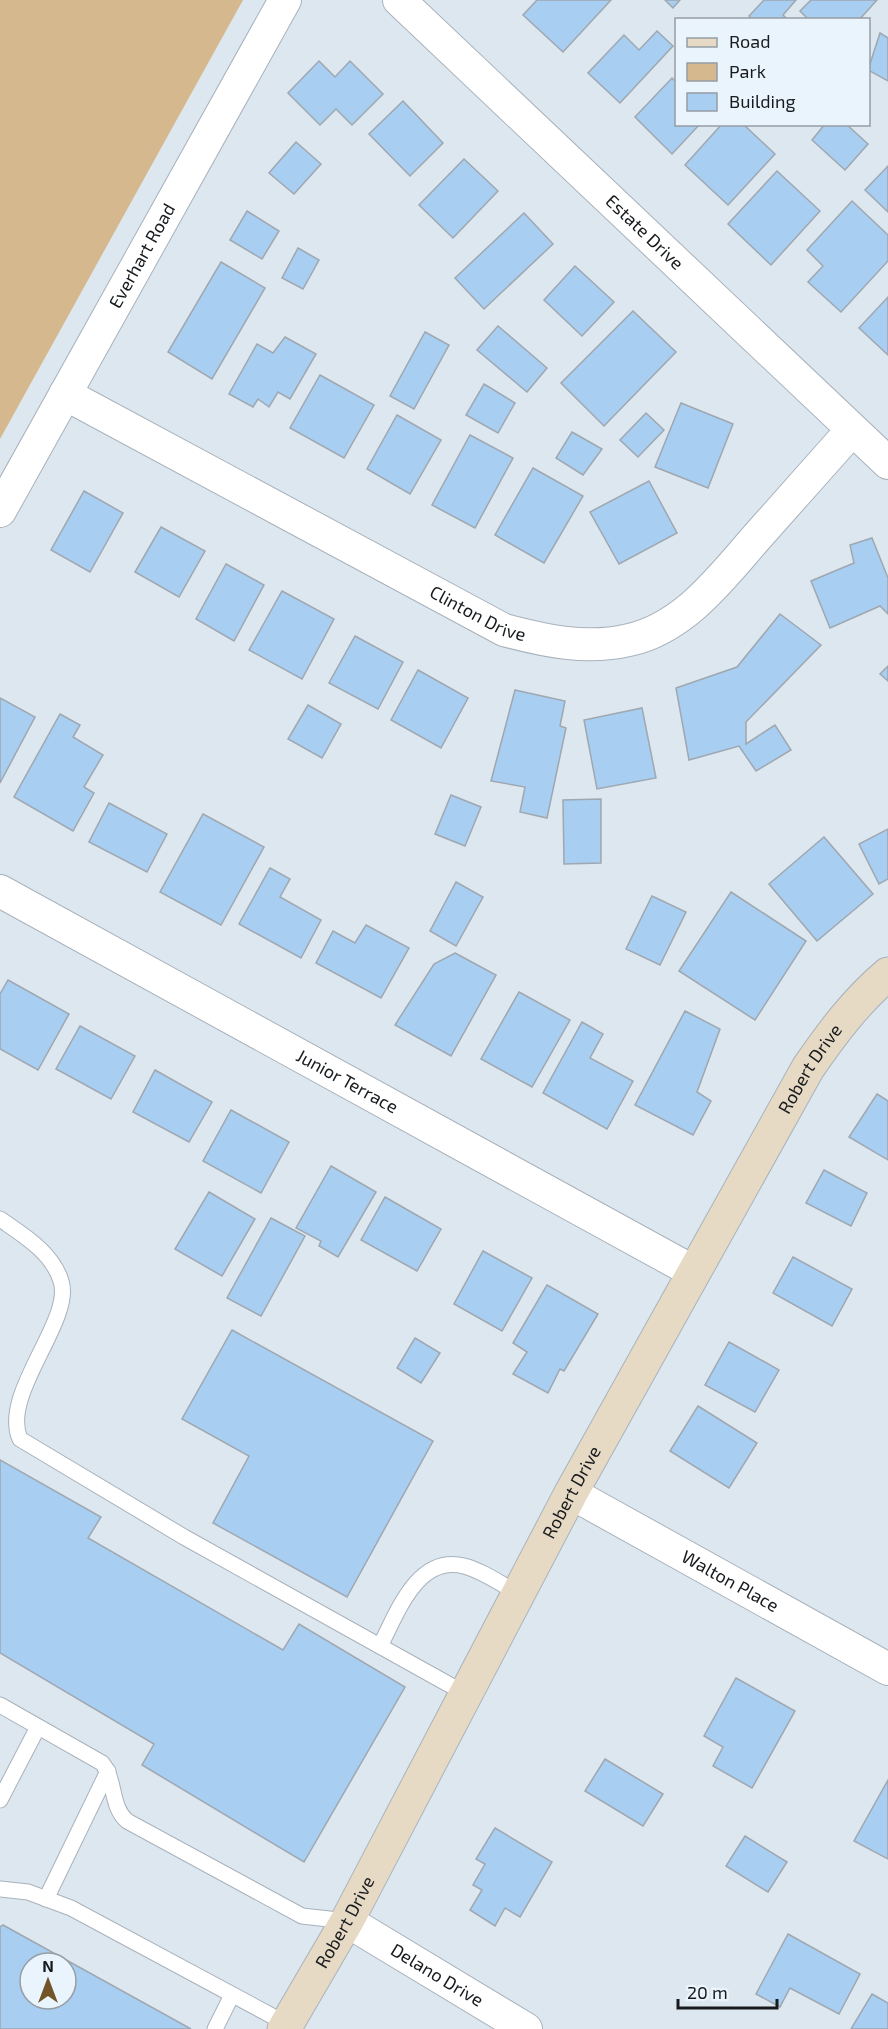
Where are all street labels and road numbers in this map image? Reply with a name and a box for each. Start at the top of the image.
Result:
street label: Estate Drive [602,190,689,274]
street label: Everhart Road [103,199,179,312]
street label: Clinton Drive [426,580,528,645]
street label: Robert Drive [773,1019,846,1117]
street label: Junior Terrace [293,1044,402,1117]
street label: Robert Drive [537,1442,605,1542]
street label: Walton Place [678,1545,783,1616]
street label: Robert Drive [310,1872,379,1972]
street label: Delano Drive [387,1938,488,2011]

